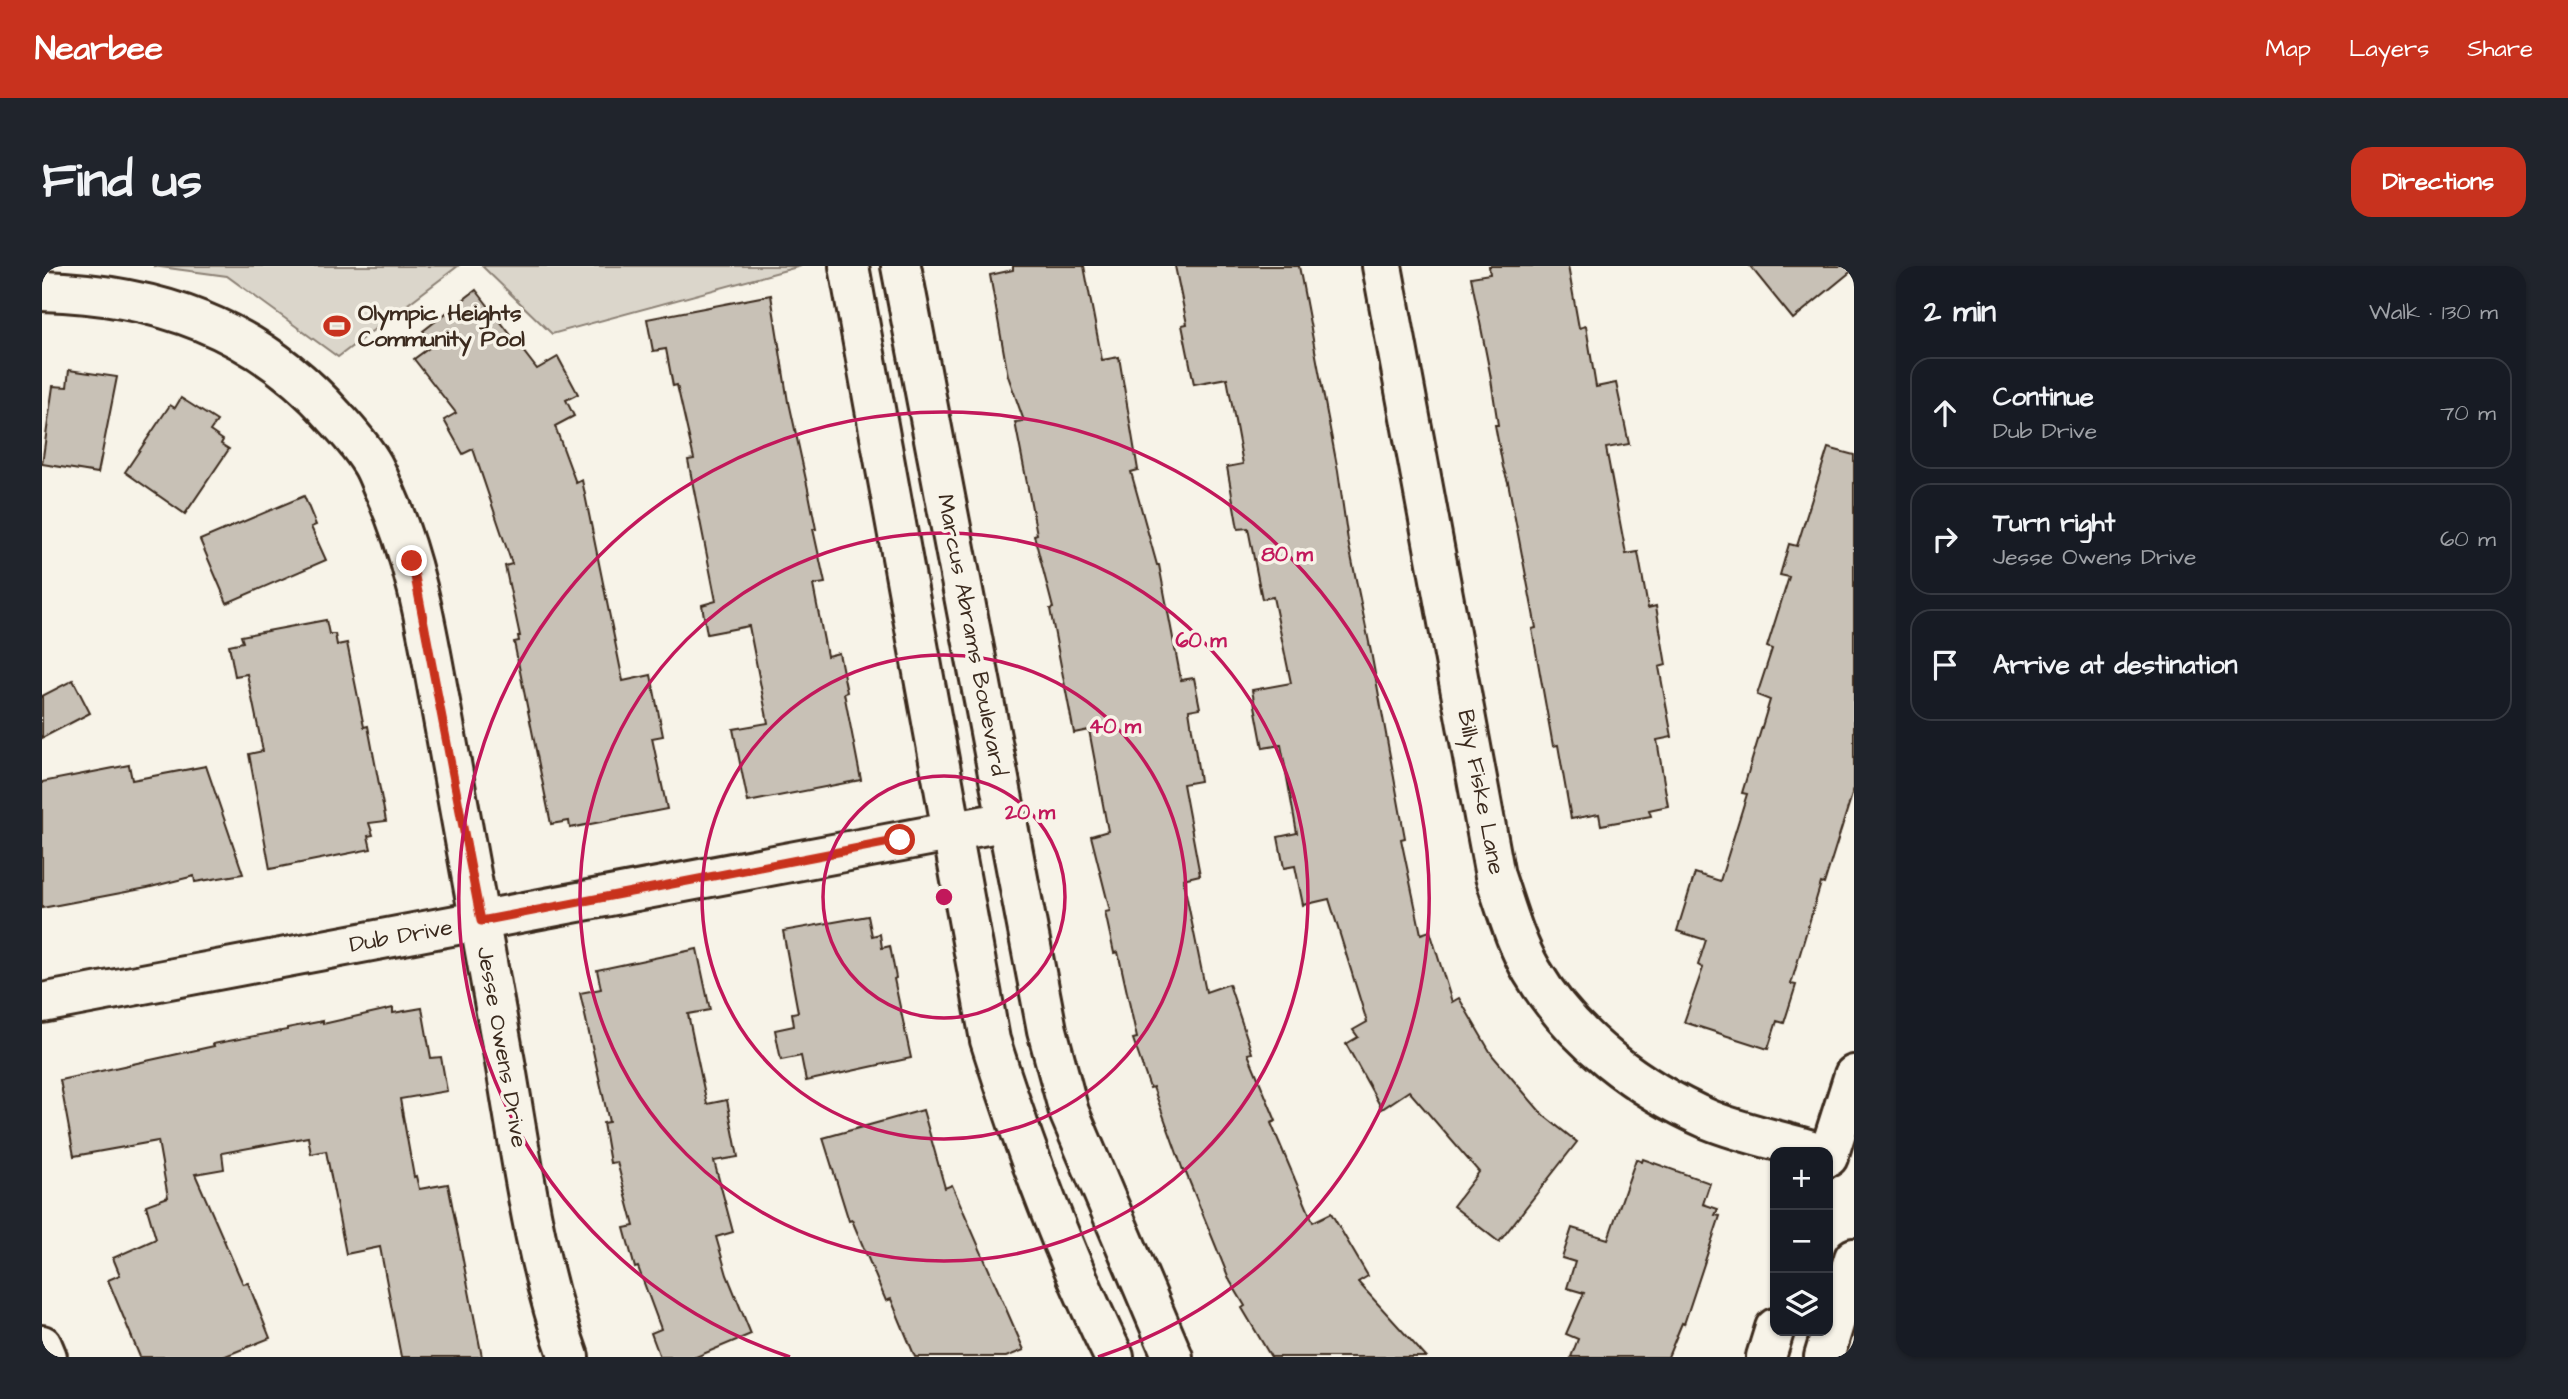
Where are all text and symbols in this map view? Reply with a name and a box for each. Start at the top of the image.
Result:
text: Nearbee [35,26,163,72]
text: Map [2266,32,2311,66]
text: Layers [2349,32,2429,66]
text: Share [2467,32,2533,66]
button: Directions [2351,147,2526,217]
text: Find us [42,148,202,216]
text: 2 min [1924,291,1996,333]
text: Walk · 130 m [2369,296,2498,328]
place label: Olympic Heights Community Pool [358,297,525,357]
sports icon: Olympic Heights Community Pool [322,311,352,341]
text: Continue [1993,379,2094,415]
icon: ahead [1926,394,1964,432]
text: 70 m [2440,397,2496,429]
text: Dub Drive [1993,415,2097,447]
street label: Marcus Abrams Boulevard [929,491,1015,779]
text: Turn right [1993,505,2115,541]
icon: right [1926,520,1964,558]
text: 60 m [2440,523,2496,555]
text: 80 m [1261,540,1313,569]
text: Jesse Owens Drive [1993,541,2197,573]
route end [396,545,427,576]
text: 60 m [1175,626,1227,655]
icon: arrive [1926,646,1964,684]
text: Arrive at destination [1993,647,2238,683]
street label: Billy Fiske Lane [1448,707,1513,877]
text: 40 m [1089,712,1142,741]
text: 20 m [1004,798,1056,827]
route start [884,824,915,855]
centre of rings [932,885,956,909]
street label: Dub Drive [347,911,455,961]
street label: Jesse Owens Drive [469,944,535,1150]
map controls [1770,1147,1833,1336]
button: + [1770,1147,1833,1210]
button: − [1770,1210,1833,1273]
button: layers [1770,1273,1833,1336]

